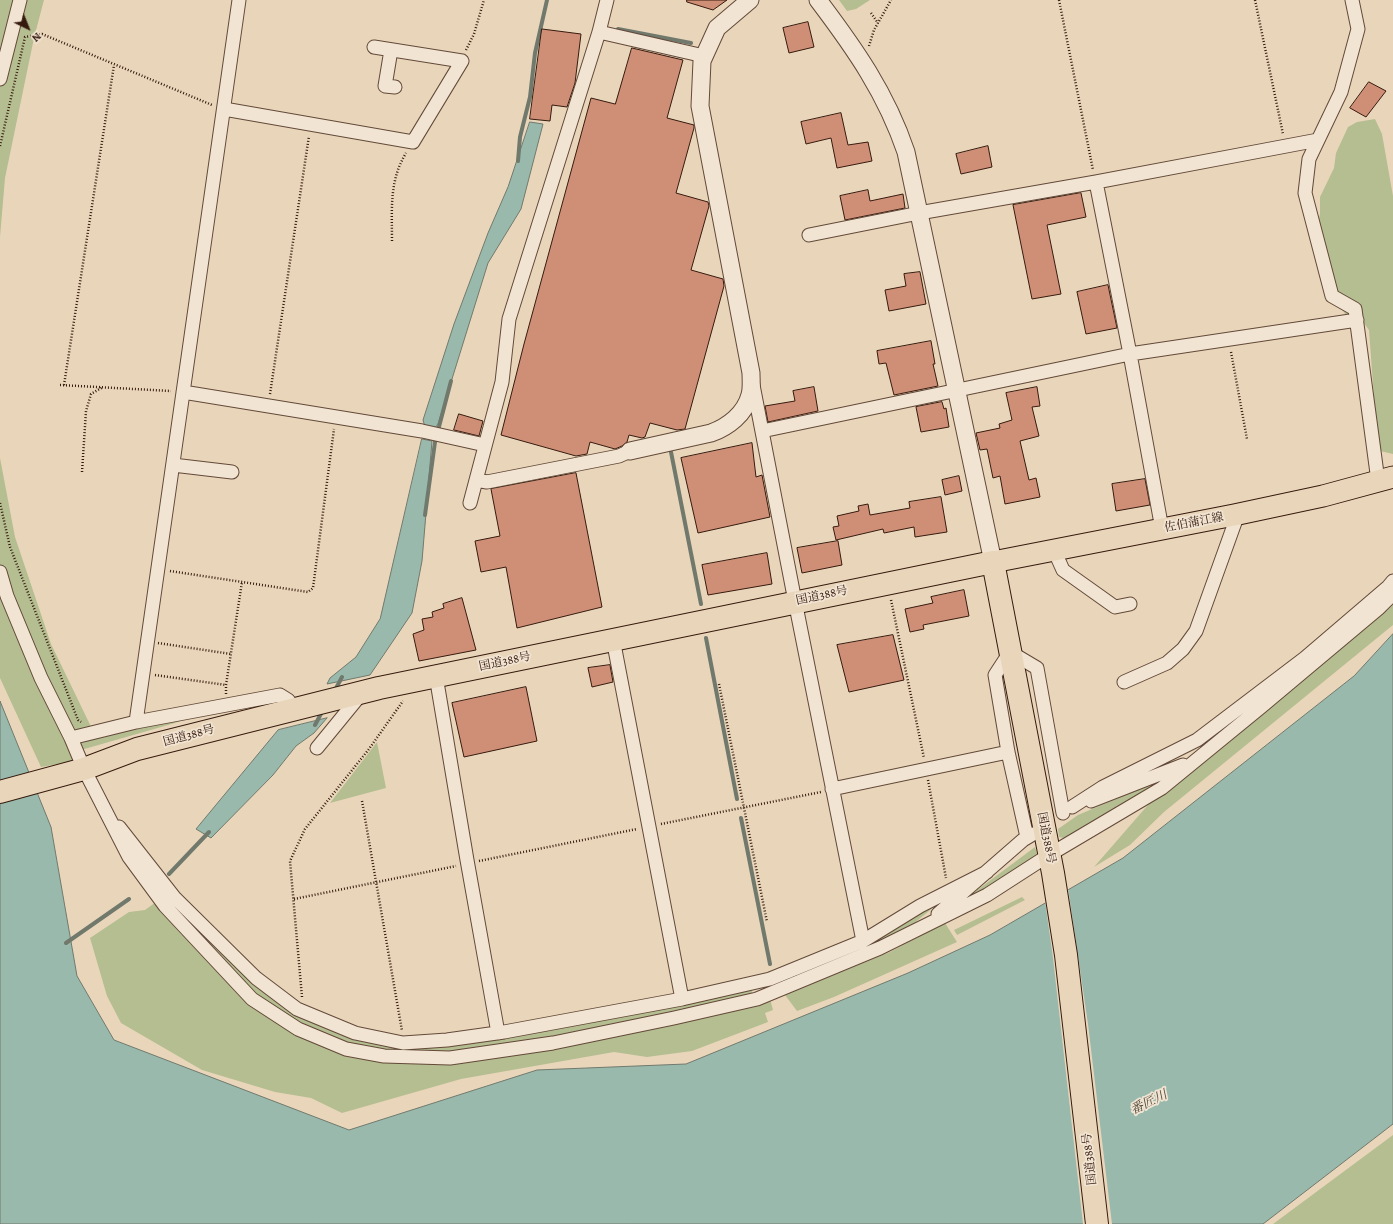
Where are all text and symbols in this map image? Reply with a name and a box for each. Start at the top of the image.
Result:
north arrow [8,8,48,48]
text: N [28,29,45,45]
street label: 佐伯蒲江線 [1163,510,1225,536]
street label: 国道388号 [795,583,849,609]
street label: 国道388号 [478,649,532,675]
street label: 国道388号 [162,722,216,750]
street label: 国道388号 [1034,811,1058,865]
water label: 番匠川 [1128,1087,1170,1119]
street label: 国道388号 [1080,1132,1100,1186]

